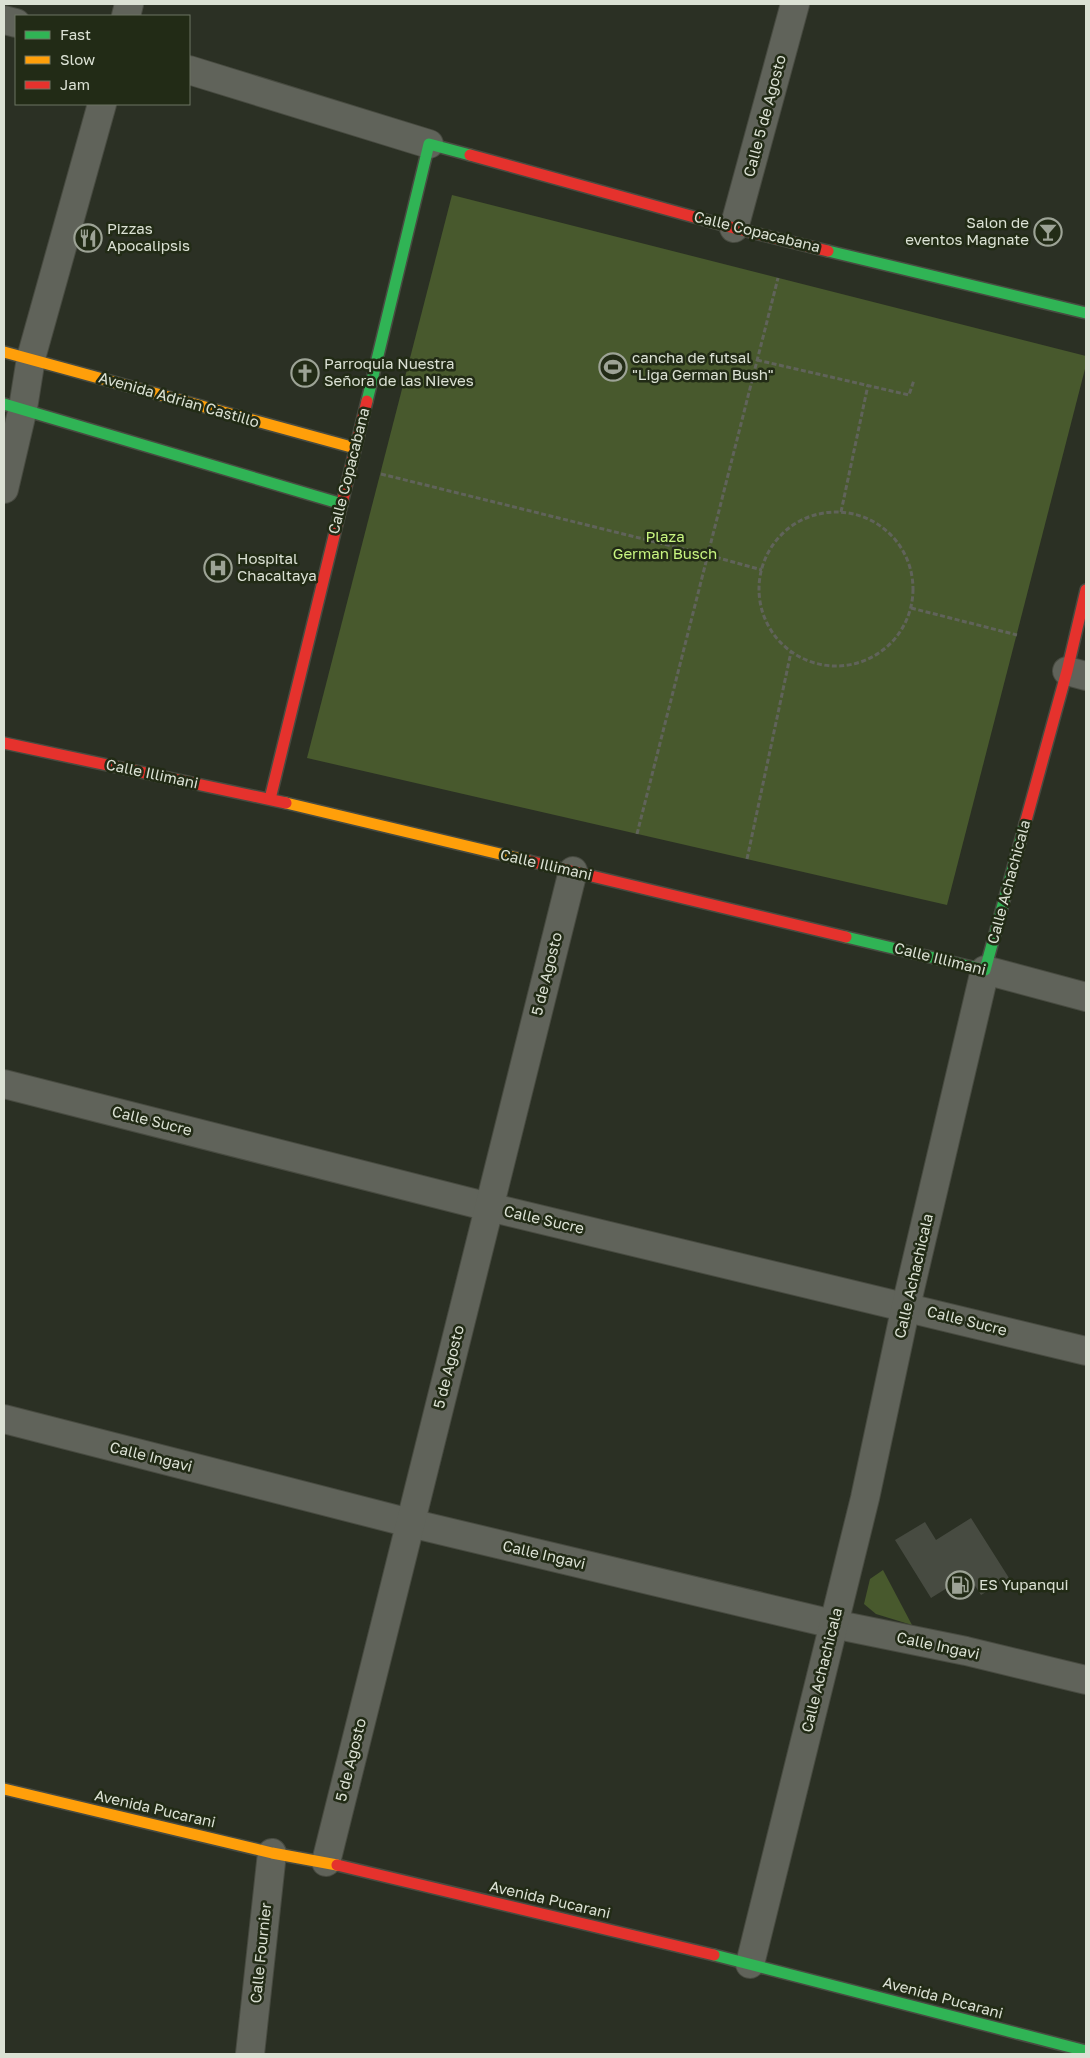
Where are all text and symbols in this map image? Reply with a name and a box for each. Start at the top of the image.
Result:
legend [15,15,190,105]
text: Fast [60,25,91,43]
text: Slow [60,50,95,68]
street label: Calle 5 de Agosto [739,53,789,179]
text: Jam [60,75,90,93]
street label: Calle Copacabana [692,207,822,255]
place label: Salon de eventos Magnate [905,213,1029,248]
bar icon: Salon de eventos Magnate [1033,217,1063,247]
place label: Pizzas Apocalipsis [107,219,190,254]
restaurant icon: Pizzas Apocalipsis [73,223,103,253]
place label: cancha de futsal "Liga German Bush" [632,348,774,383]
sports icon: cancha de futsal "Liga German Bush" [598,352,628,382]
place label: Parroquia Nuestra Señora de las Nieves [324,354,474,389]
church icon: Parroquia Nuestra Señora de las Nieves [290,358,320,388]
street label: Avenida Adrian Castillo [97,367,262,431]
street label: Calle Copacabana [324,406,372,536]
park label: Plaza German Busch [613,527,717,562]
place label: Hospital Chacaltaya [237,549,317,584]
hospital icon: Hospital Chacaltaya [203,553,233,583]
street label: Calle Illimani [104,754,200,792]
street label: Calle Achachicala [983,818,1033,946]
street label: Calle Illimani [498,845,594,883]
street label: 5 de Agosto [527,930,565,1017]
street label: Calle Illimani [893,938,988,978]
street label: Calle Sucre [110,1101,194,1139]
street label: Calle Sucre [502,1201,586,1237]
street label: Calle Achachicala [890,1212,936,1340]
street label: Calle Sucre [925,1301,1009,1339]
street label: 5 de Agosto [429,1323,467,1410]
street label: Calle Ingavi [108,1437,194,1475]
street label: Calle Ingavi [501,1536,587,1572]
fuel station icon: ES Yupanqui [945,1570,975,1600]
place label: ES Yupanqui [979,1575,1069,1593]
street label: Calle Achachicala [797,1606,845,1734]
street label: Calle Ingavi [895,1627,981,1663]
street label: 5 de Agosto [331,1716,369,1803]
street label: Avenida Pucarani [93,1785,217,1831]
street label: Avenida Pucarani [488,1876,612,1922]
street label: Calle Fournier [246,1902,274,2004]
street label: Avenida Pucarani [881,1972,1005,2022]

